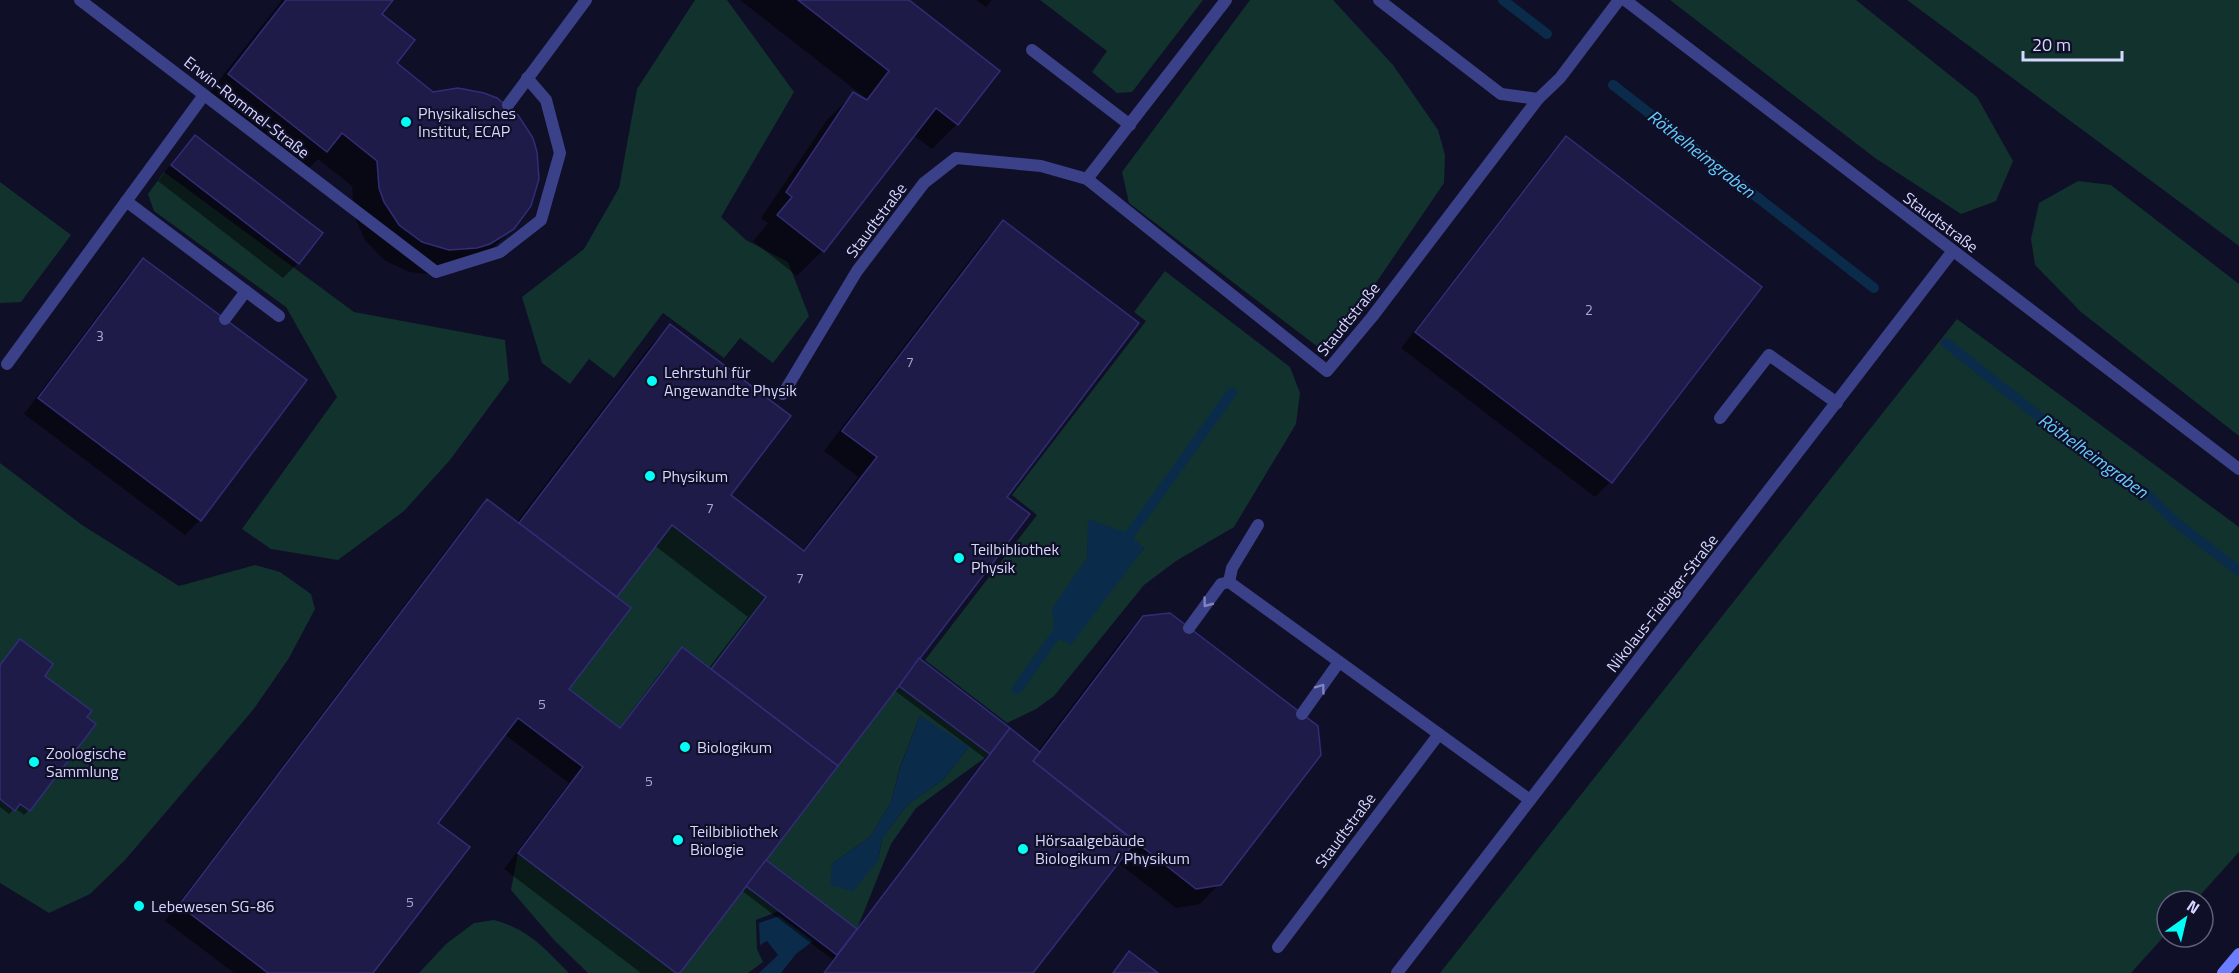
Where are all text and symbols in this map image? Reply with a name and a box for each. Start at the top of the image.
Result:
scale bar [2023,24,2122,62]
text: 20 m [2032,31,2071,58]
street label: Erwin-Rommel-Straße [179,50,315,164]
place label: Physikalisches Institut, ECAP [418,101,516,143]
water label: Röthelheimgraben [1642,103,1762,205]
marker: Physikalisches Institut, ECAP [399,115,413,129]
street label: Staudtstraße [840,177,912,263]
street label: Staudtstraße [1898,186,1984,258]
street label: Staudtstraße [1311,277,1385,361]
house number: 2 [1585,299,1593,320]
house number: 3 [96,325,104,346]
house number: 7 [906,351,914,372]
place label: Lehrstuhl für Angewandte Physik [664,360,797,402]
marker: Lehrstuhl für Angewandte Physik [645,374,659,388]
water label: Röthelheimgraben [2033,407,2155,505]
place label: Physikum [662,464,728,488]
marker: Physikum [643,469,657,483]
house number: 7 [706,497,714,518]
street label: Nikolaus-Fiebiger-Straße [1600,529,1724,677]
place label: Teilbibliothek Physik [971,537,1059,579]
marker: Teilbibliothek Physik [952,551,966,565]
house number: 7 [796,567,804,588]
one-way arrow [1203,596,1214,607]
one-way arrow [1313,683,1324,694]
house number: 5 [538,693,546,714]
place label: Biologikum [697,735,772,759]
marker: Biologikum [678,740,692,754]
place label: Zoologische Sammlung [46,741,126,783]
marker: Zoologische Sammlung [27,755,41,769]
house number: 5 [645,770,653,791]
street label: Staudtstraße [1309,787,1381,873]
place label: Teilbibliothek Biologie [690,819,778,861]
place label: Hörsaalgebäude Biologikum / Physikum [1035,828,1190,870]
marker: Teilbibliothek Biologie [671,833,685,847]
marker: Hörsaalgebäude Biologikum / Physikum [1016,842,1030,856]
north arrow [2155,889,2215,949]
house number: 5 [406,891,414,912]
place label: Lebewesen SG-86 [151,894,274,918]
text: N [2182,894,2205,920]
marker: Lebewesen SG-86 [132,899,146,913]

